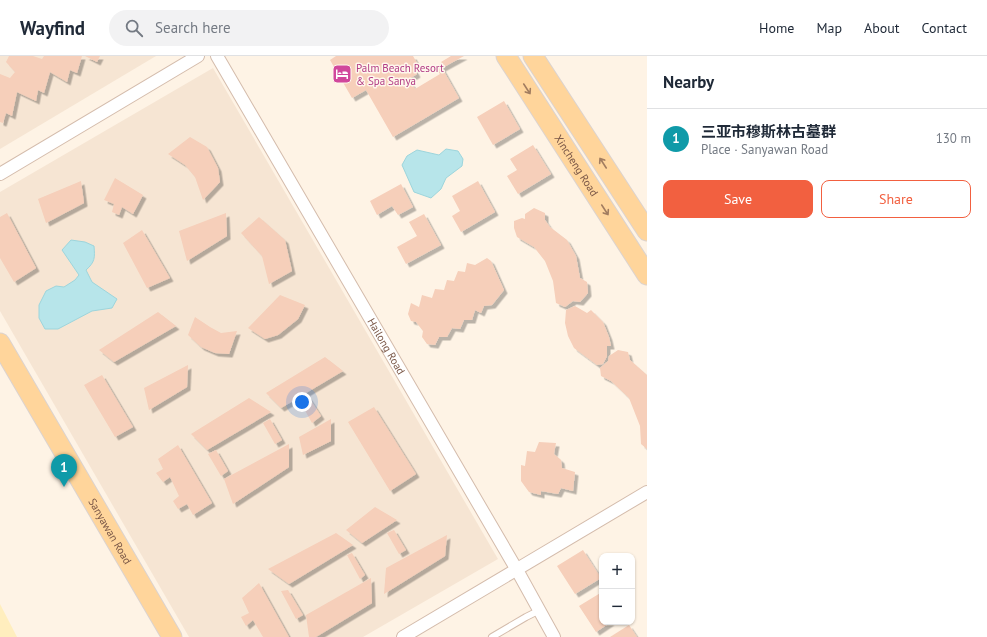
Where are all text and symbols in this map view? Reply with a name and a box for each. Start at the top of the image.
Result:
search box [109,10,389,46]
text: Wayfind [20,16,85,40]
icon: search [123,17,145,39]
text: Search here [155,18,231,37]
text: Home [759,19,794,37]
text: Map [816,19,842,37]
text: About [864,19,900,37]
text: Contact [922,19,967,37]
place label: Palm Beach Resort & Spa Sanya [356,61,444,88]
hotel icon: Palm Beach Resort & Spa Sanya [331,63,353,85]
text: Nearby [663,71,714,93]
one-way arrow [523,83,531,94]
text: 三亚市穆斯林古墓群 [701,122,836,141]
text: 1 [672,130,680,147]
text: 130 m [936,130,971,147]
street label: Xincheng Road [551,132,601,199]
text: Place · Sanyawan Road [701,141,828,158]
one-way arrow [599,158,607,169]
button: Save [663,180,813,218]
button: Share [821,180,971,218]
one-way arrow [601,204,609,215]
street label: Hailong Road [364,315,408,377]
your location [292,392,312,412]
pin: 1 [51,454,77,487]
street label: Sanyawan Road [85,496,135,567]
map controls [599,553,635,625]
button: + [599,553,635,589]
button: − [599,589,635,625]

